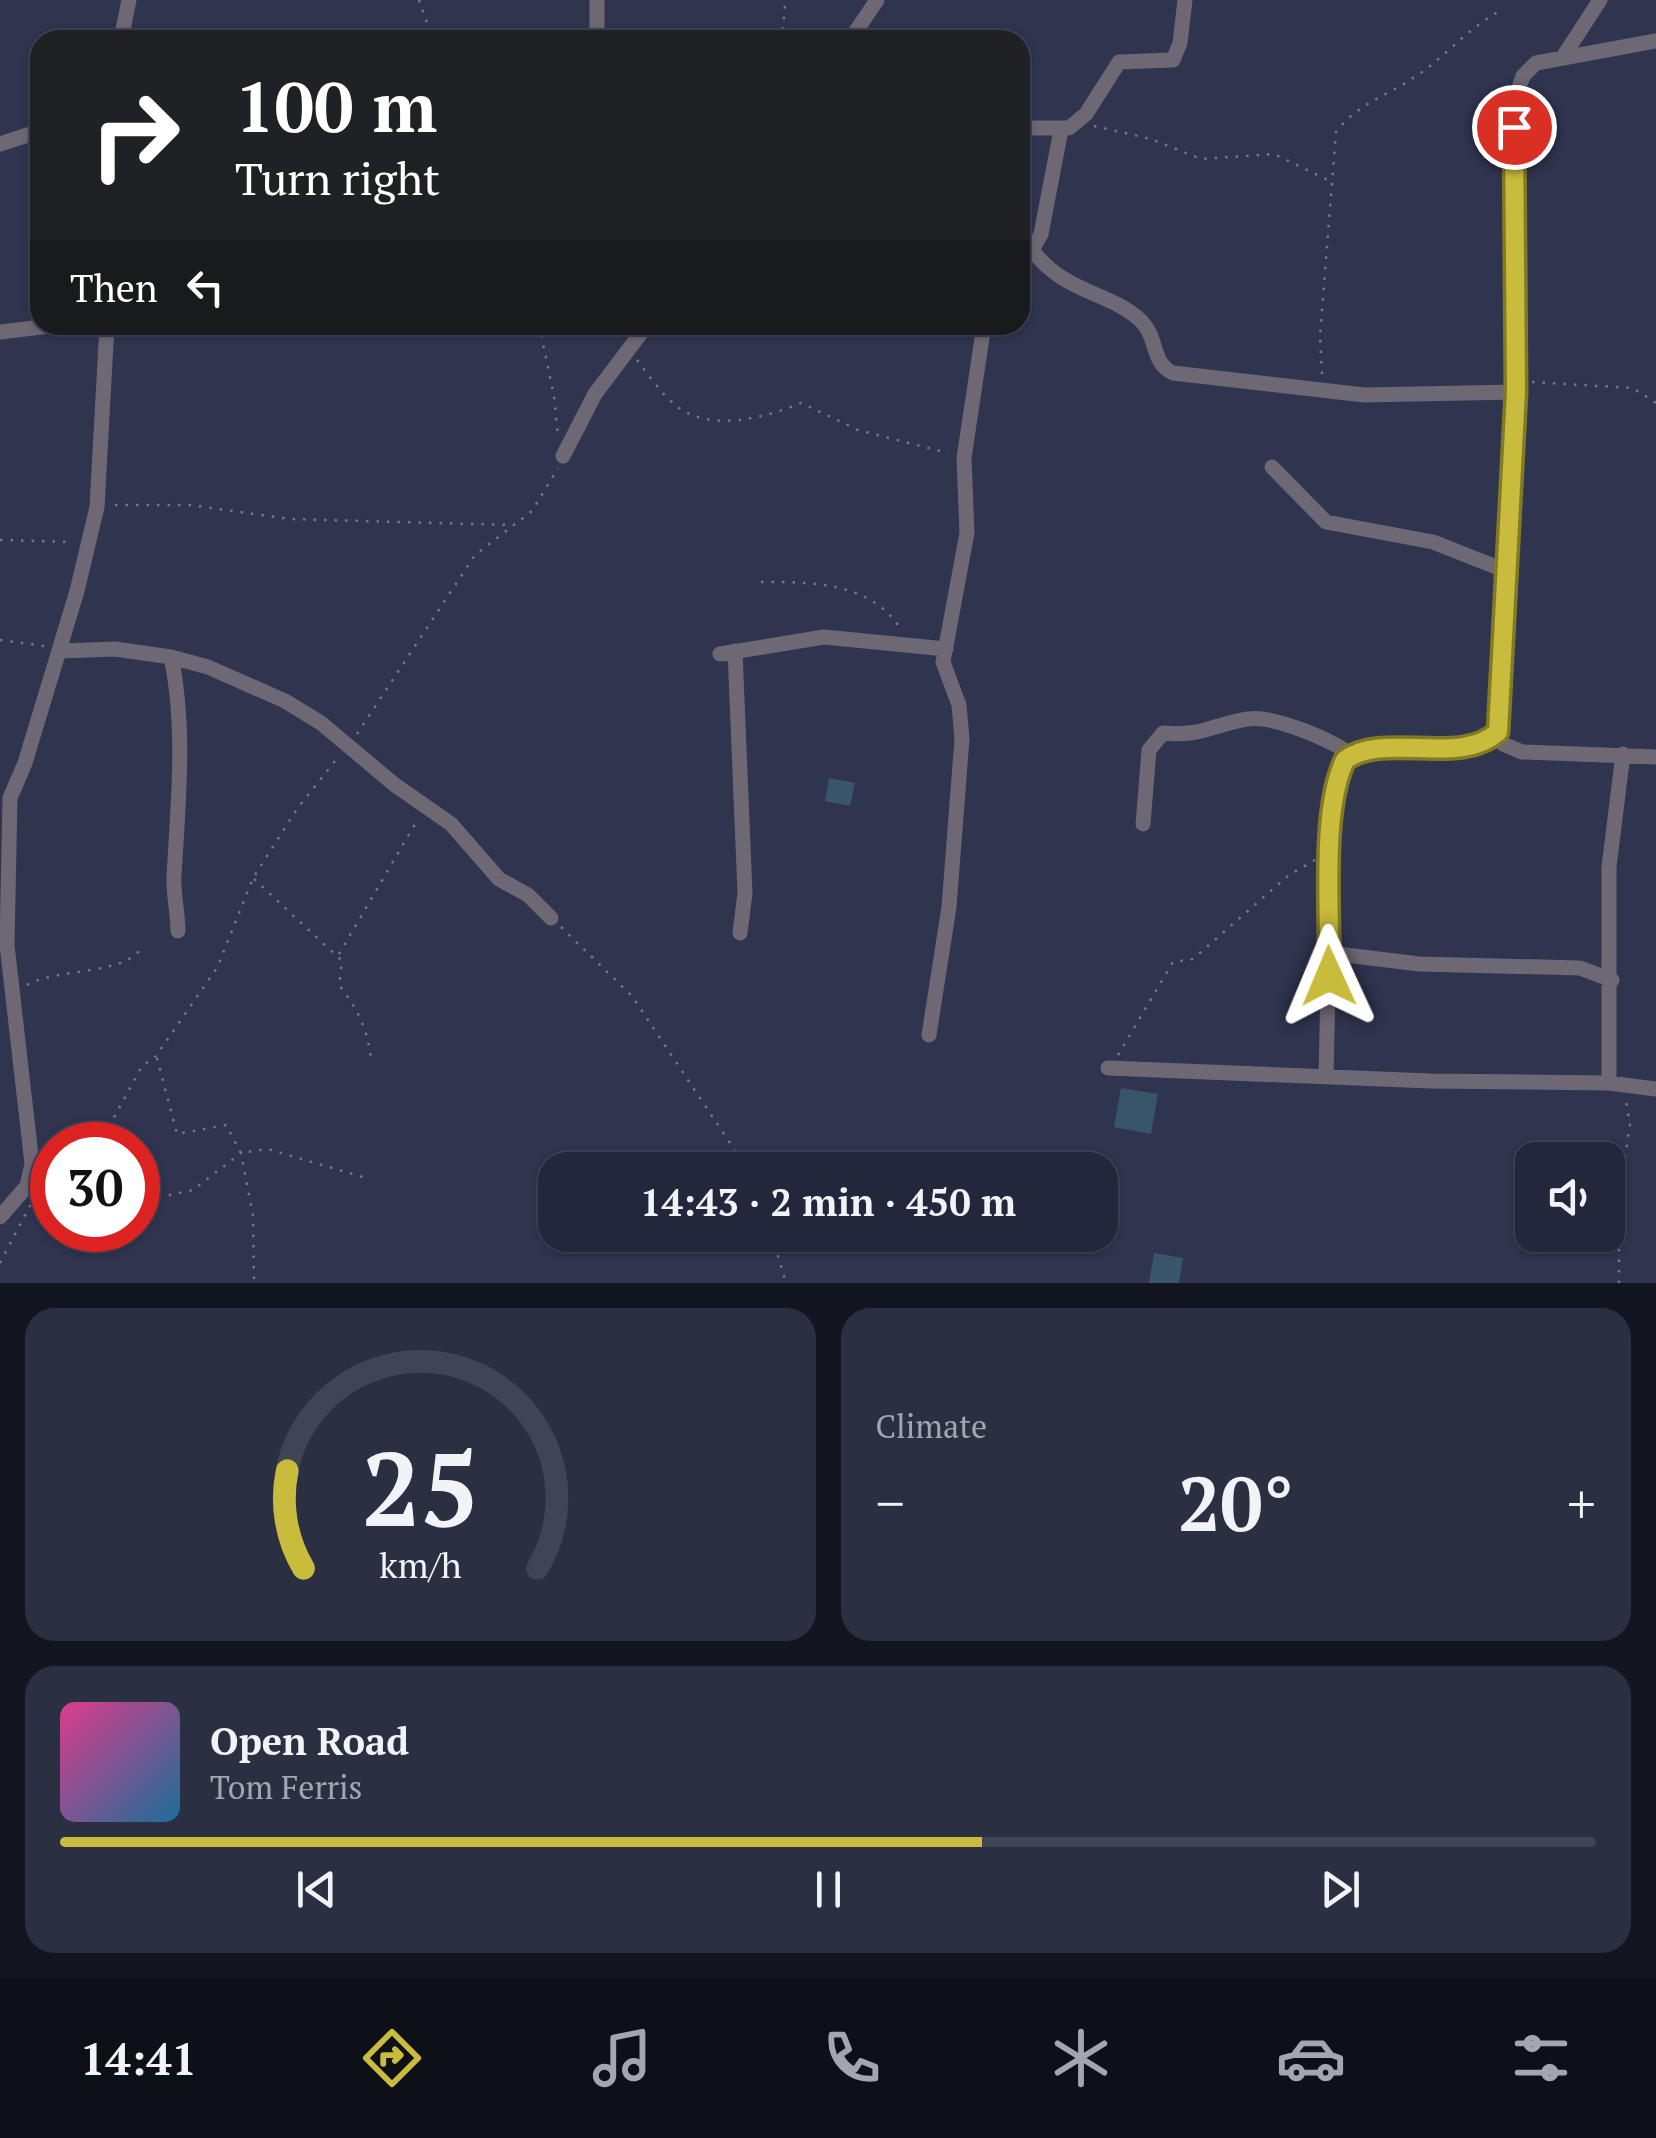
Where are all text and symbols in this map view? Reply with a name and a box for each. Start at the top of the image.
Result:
text: 100 m [235,59,437,152]
icon: right [70,70,200,200]
pin [1472,85,1557,170]
icon: arrive [1487,100,1542,155]
text: Turn right [235,148,440,208]
icon: left [178,260,233,315]
text: Then [70,263,158,313]
position arrow [1277,924,1381,1028]
speed limit sign: 30 [30,1122,160,1252]
map controls [1515,1142,1625,1252]
button: sound [1515,1142,1625,1252]
text: 14:43 · 2 min · 450 m [640,1177,1016,1227]
text: Climate [876,1405,987,1447]
text: 25 [361,1418,479,1556]
text: 20° [1178,1453,1294,1552]
text: − [876,1466,905,1539]
text: + [1567,1466,1596,1539]
text: km/h [379,1541,462,1588]
text: Open Road [210,1716,409,1766]
text: Tom Ferris [210,1766,362,1808]
icon: previous [289,1862,344,1917]
icon: pause [801,1862,856,1917]
icon: next [1313,1862,1368,1917]
icon: directions [357,2023,427,2093]
icon: music [587,2023,657,2093]
icon: phone [817,2023,887,2093]
icon: climate [1046,2023,1116,2093]
icon: car [1276,2023,1346,2093]
icon: filters [1506,2023,1576,2093]
text: 14:41 [80,2028,197,2088]

